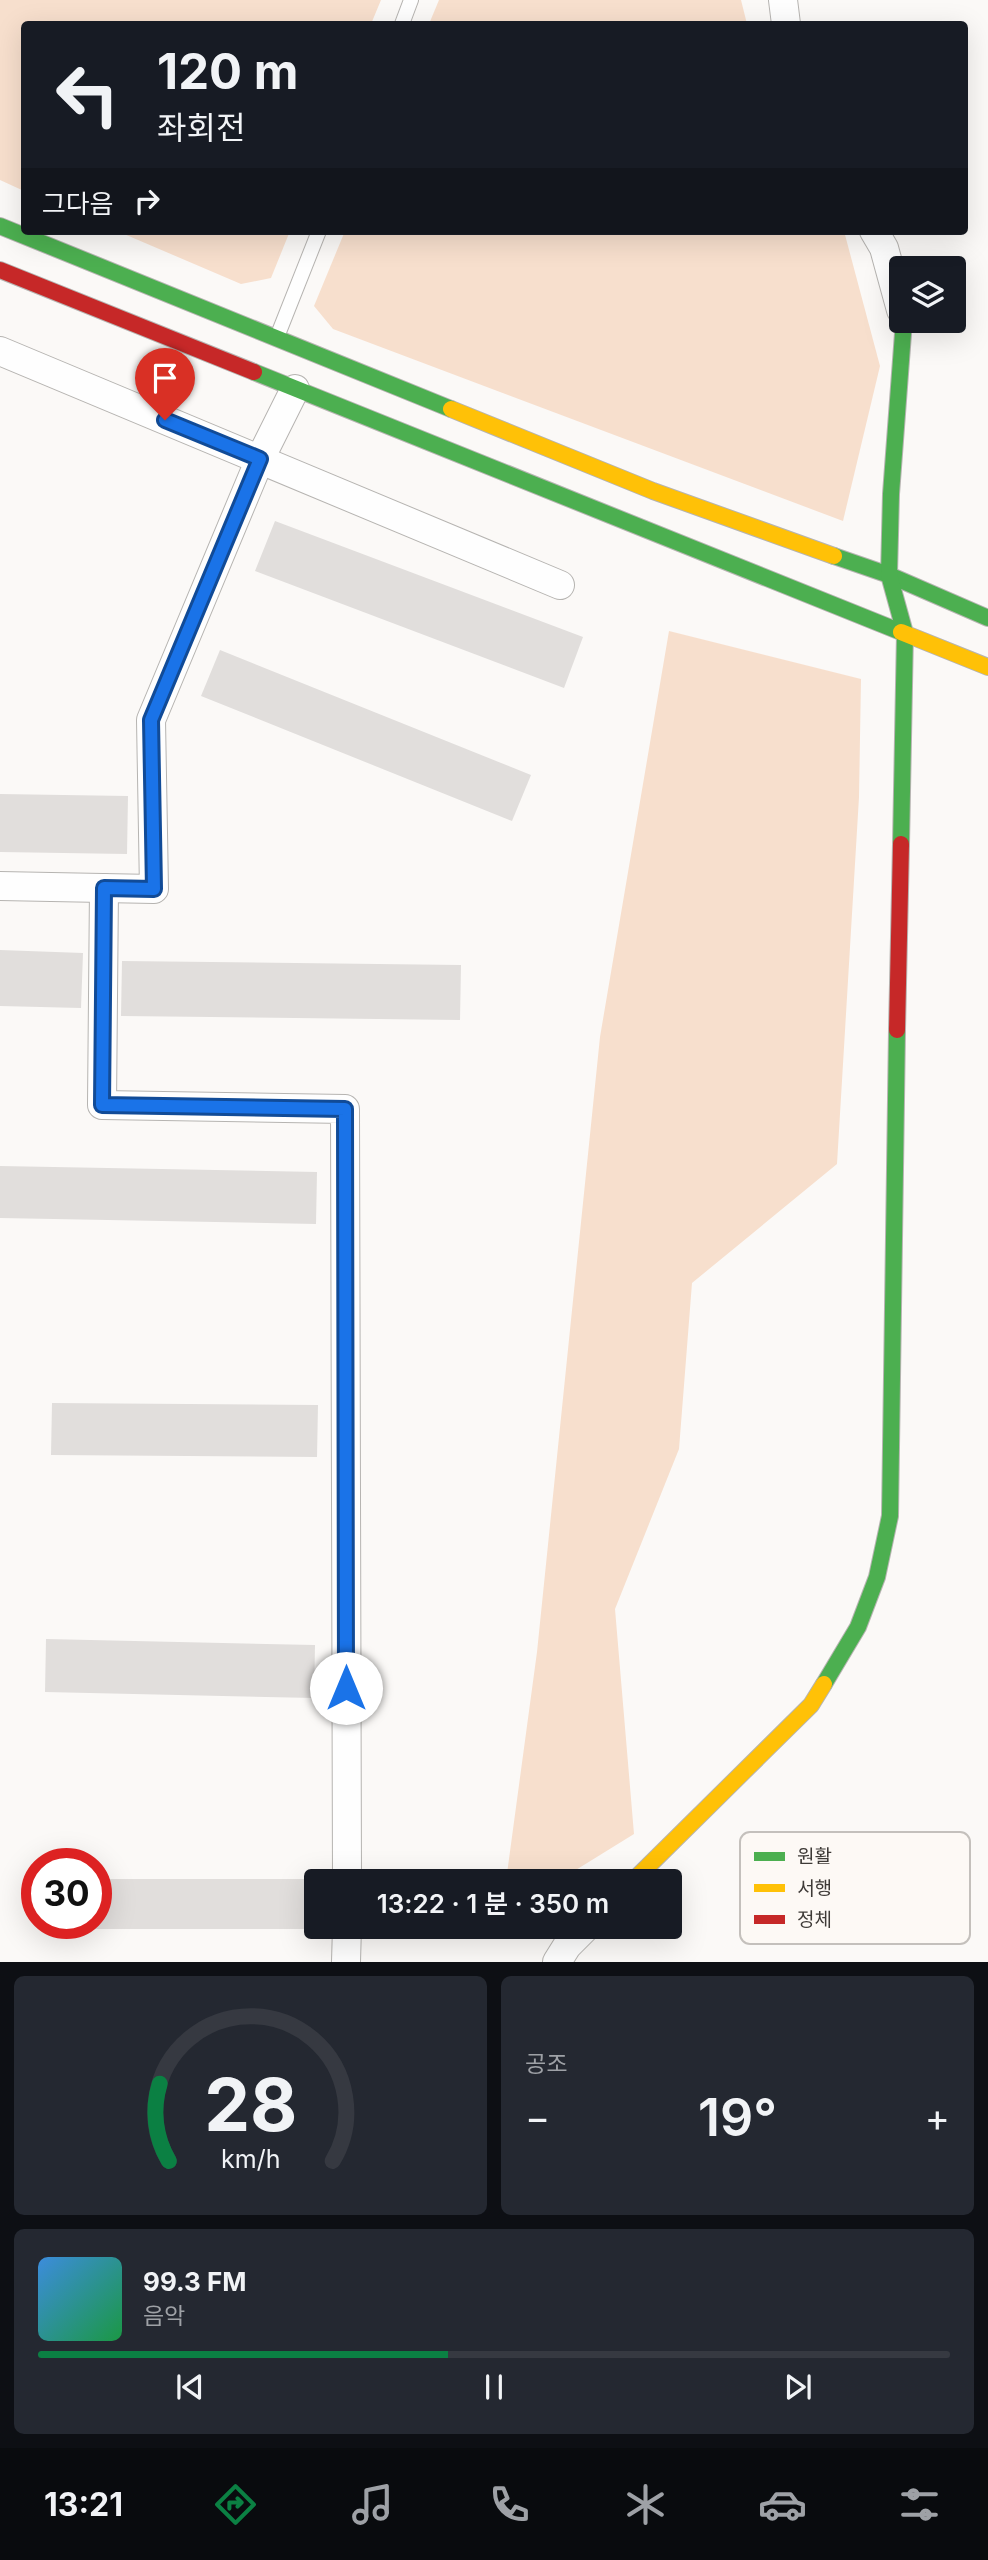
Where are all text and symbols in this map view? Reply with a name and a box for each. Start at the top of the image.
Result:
text: 120 m [157,42,298,101]
icon: left [42,49,133,140]
text: 좌회전 [157,108,245,147]
icon: right [128,182,166,220]
text: 그다음 [42,188,114,219]
map controls [889,256,966,333]
button: layers [889,256,966,333]
pin [135,348,195,420]
icon: arrive [146,359,184,397]
position arrow [309,1651,383,1725]
legend [740,1832,970,1944]
text: 원활 [797,1845,832,1868]
speed limit sign: 30 [21,1848,112,1939]
text: 서행 [797,1877,832,1900]
text: 13:22 · 1 분 · 350 m [377,1888,609,1919]
text: 정체 [797,1908,832,1931]
text: 공조 [525,2050,567,2078]
text: 28 [204,2061,297,2150]
text: 19° [698,2086,777,2149]
text: − [525,2094,550,2140]
text: + [925,2094,950,2140]
text: km/h [221,2144,280,2174]
text: 99.3 FM [143,2266,247,2297]
text: 음악 [143,2302,185,2330]
icon: previous [171,2368,209,2406]
icon: pause [475,2368,513,2406]
icon: next [779,2368,817,2406]
icon: directions [211,2480,260,2529]
icon: music [348,2480,397,2529]
icon: phone [485,2480,534,2529]
icon: climate [621,2480,670,2529]
icon: car [758,2480,807,2529]
icon: filters [895,2480,944,2529]
text: 13:21 [44,2485,123,2524]

